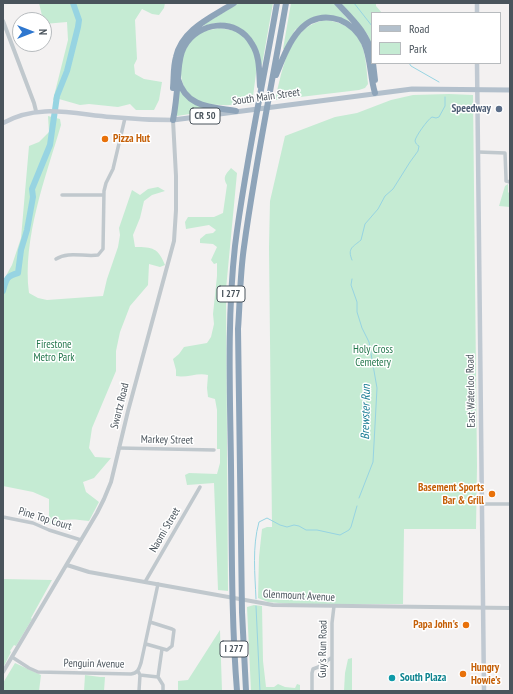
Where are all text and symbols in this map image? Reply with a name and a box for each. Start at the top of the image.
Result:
north arrow [12,12,52,52]
legend [371,12,501,64]
text: Road [409,21,429,36]
text: N [36,29,50,35]
text: Park [409,41,427,56]
street label: South Main Street [231,86,301,108]
place label: Speedway [451,102,491,116]
marker: Speedway [494,104,504,114]
road number: CR 50 [190,108,220,124]
place label: Pizza Hut [113,132,150,146]
marker: Pizza Hut [100,134,110,144]
road number: I 277 [217,286,245,302]
park label: Firestone Metro Park [33,338,75,364]
park label: Holy Cross Cemetery [353,343,393,369]
street label: East Waterloo Road [464,354,478,428]
street label: Swartz Road [108,382,132,430]
water label: Brewster Run [358,384,374,440]
street label: Markey Street [141,433,193,447]
place label: Basement Sports Bar & Grill [418,481,484,507]
marker: Basement Sports Bar & Grill [487,489,497,499]
street label: Pine Top Court [17,505,73,533]
street label: Naomi Street [147,505,183,555]
street label: Glenmount Avenue [263,588,335,604]
place label: Papa John's [413,618,458,632]
street label: Guy's Run Road [316,620,330,678]
marker: Papa John's [461,620,471,630]
road number: I 277 [220,641,248,657]
street label: Penguin Avenue [63,657,125,671]
place label: Hungry Howie's [471,661,500,687]
marker: Hungry Howie's [458,669,468,679]
place label: South Plaza [400,671,446,685]
marker: South Plaza [387,673,397,683]

